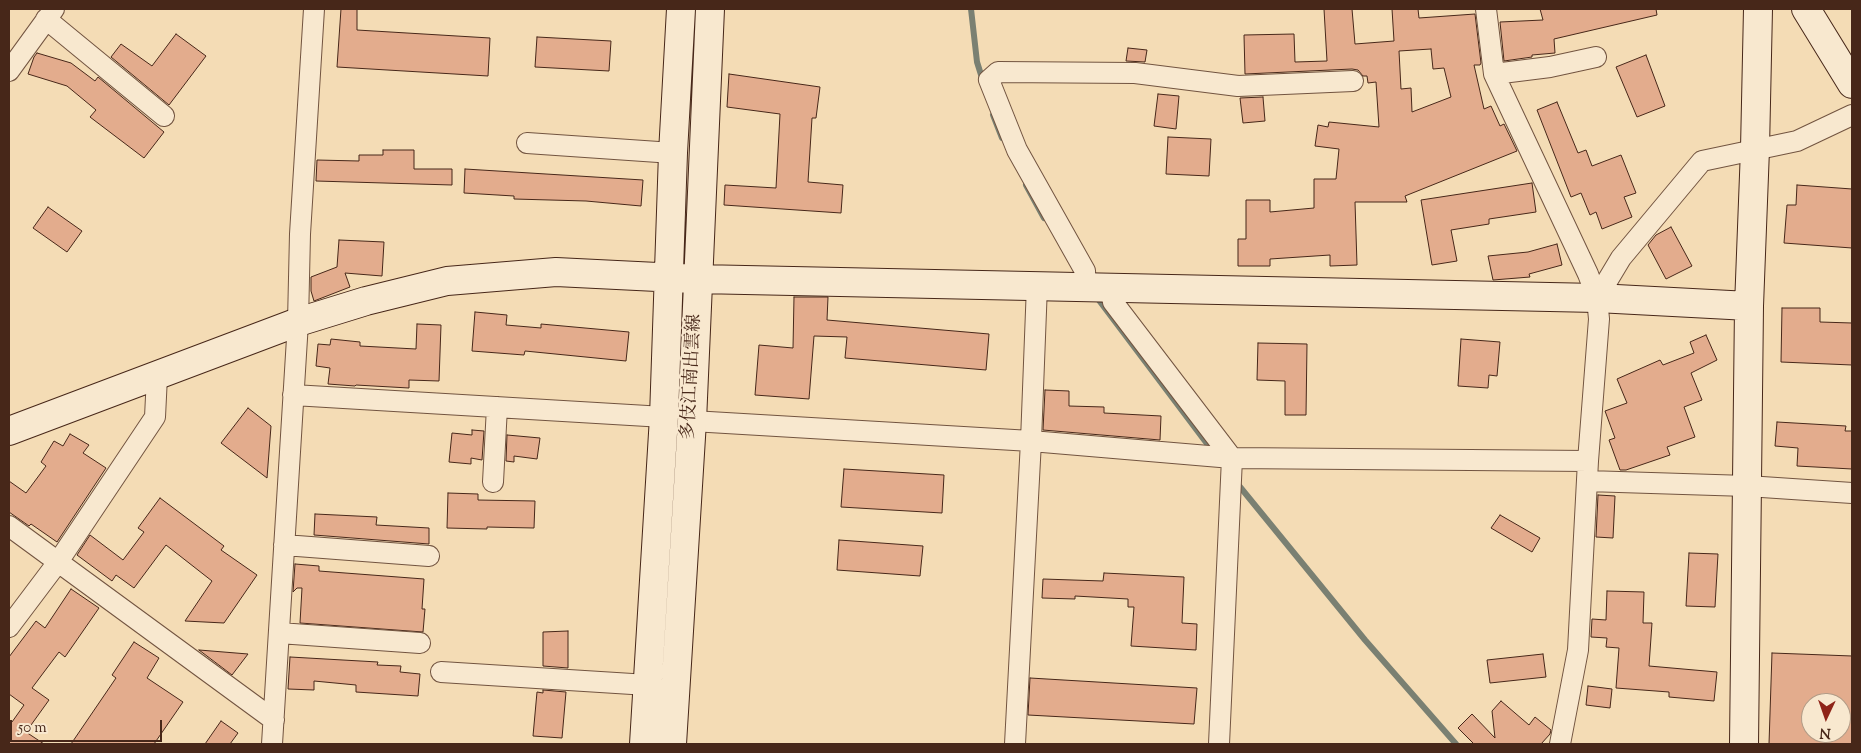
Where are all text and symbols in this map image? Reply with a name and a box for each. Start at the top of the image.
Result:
street label: 多伎江南出雲線 [679,314,707,440]
north arrow [1801,693,1851,743]
scale bar [12,710,165,742]
text: 50 m [18,718,47,739]
text: N [1819,722,1831,742]

